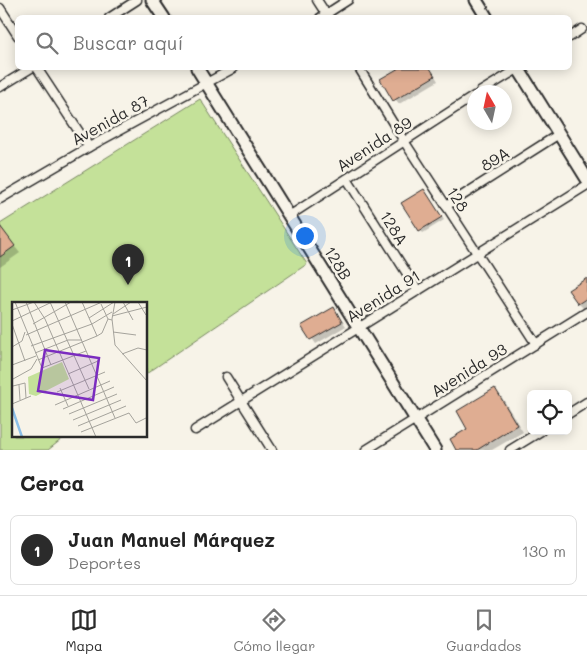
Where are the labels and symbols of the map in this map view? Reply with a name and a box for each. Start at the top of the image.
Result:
north arrow [467,85,512,130]
street label: Avenida 87 [67,90,152,149]
street label: Avenida 89 [332,111,415,176]
street label: 89A [476,142,513,175]
street label: 128 [443,182,474,216]
street label: 128A [376,207,413,249]
your location [292,223,318,249]
street label: 128B [320,242,357,283]
pin: 1 [112,244,144,285]
street label: Avenida 91 [342,265,424,327]
inset map [12,302,148,438]
street label: Avenida 93 [427,338,511,401]

